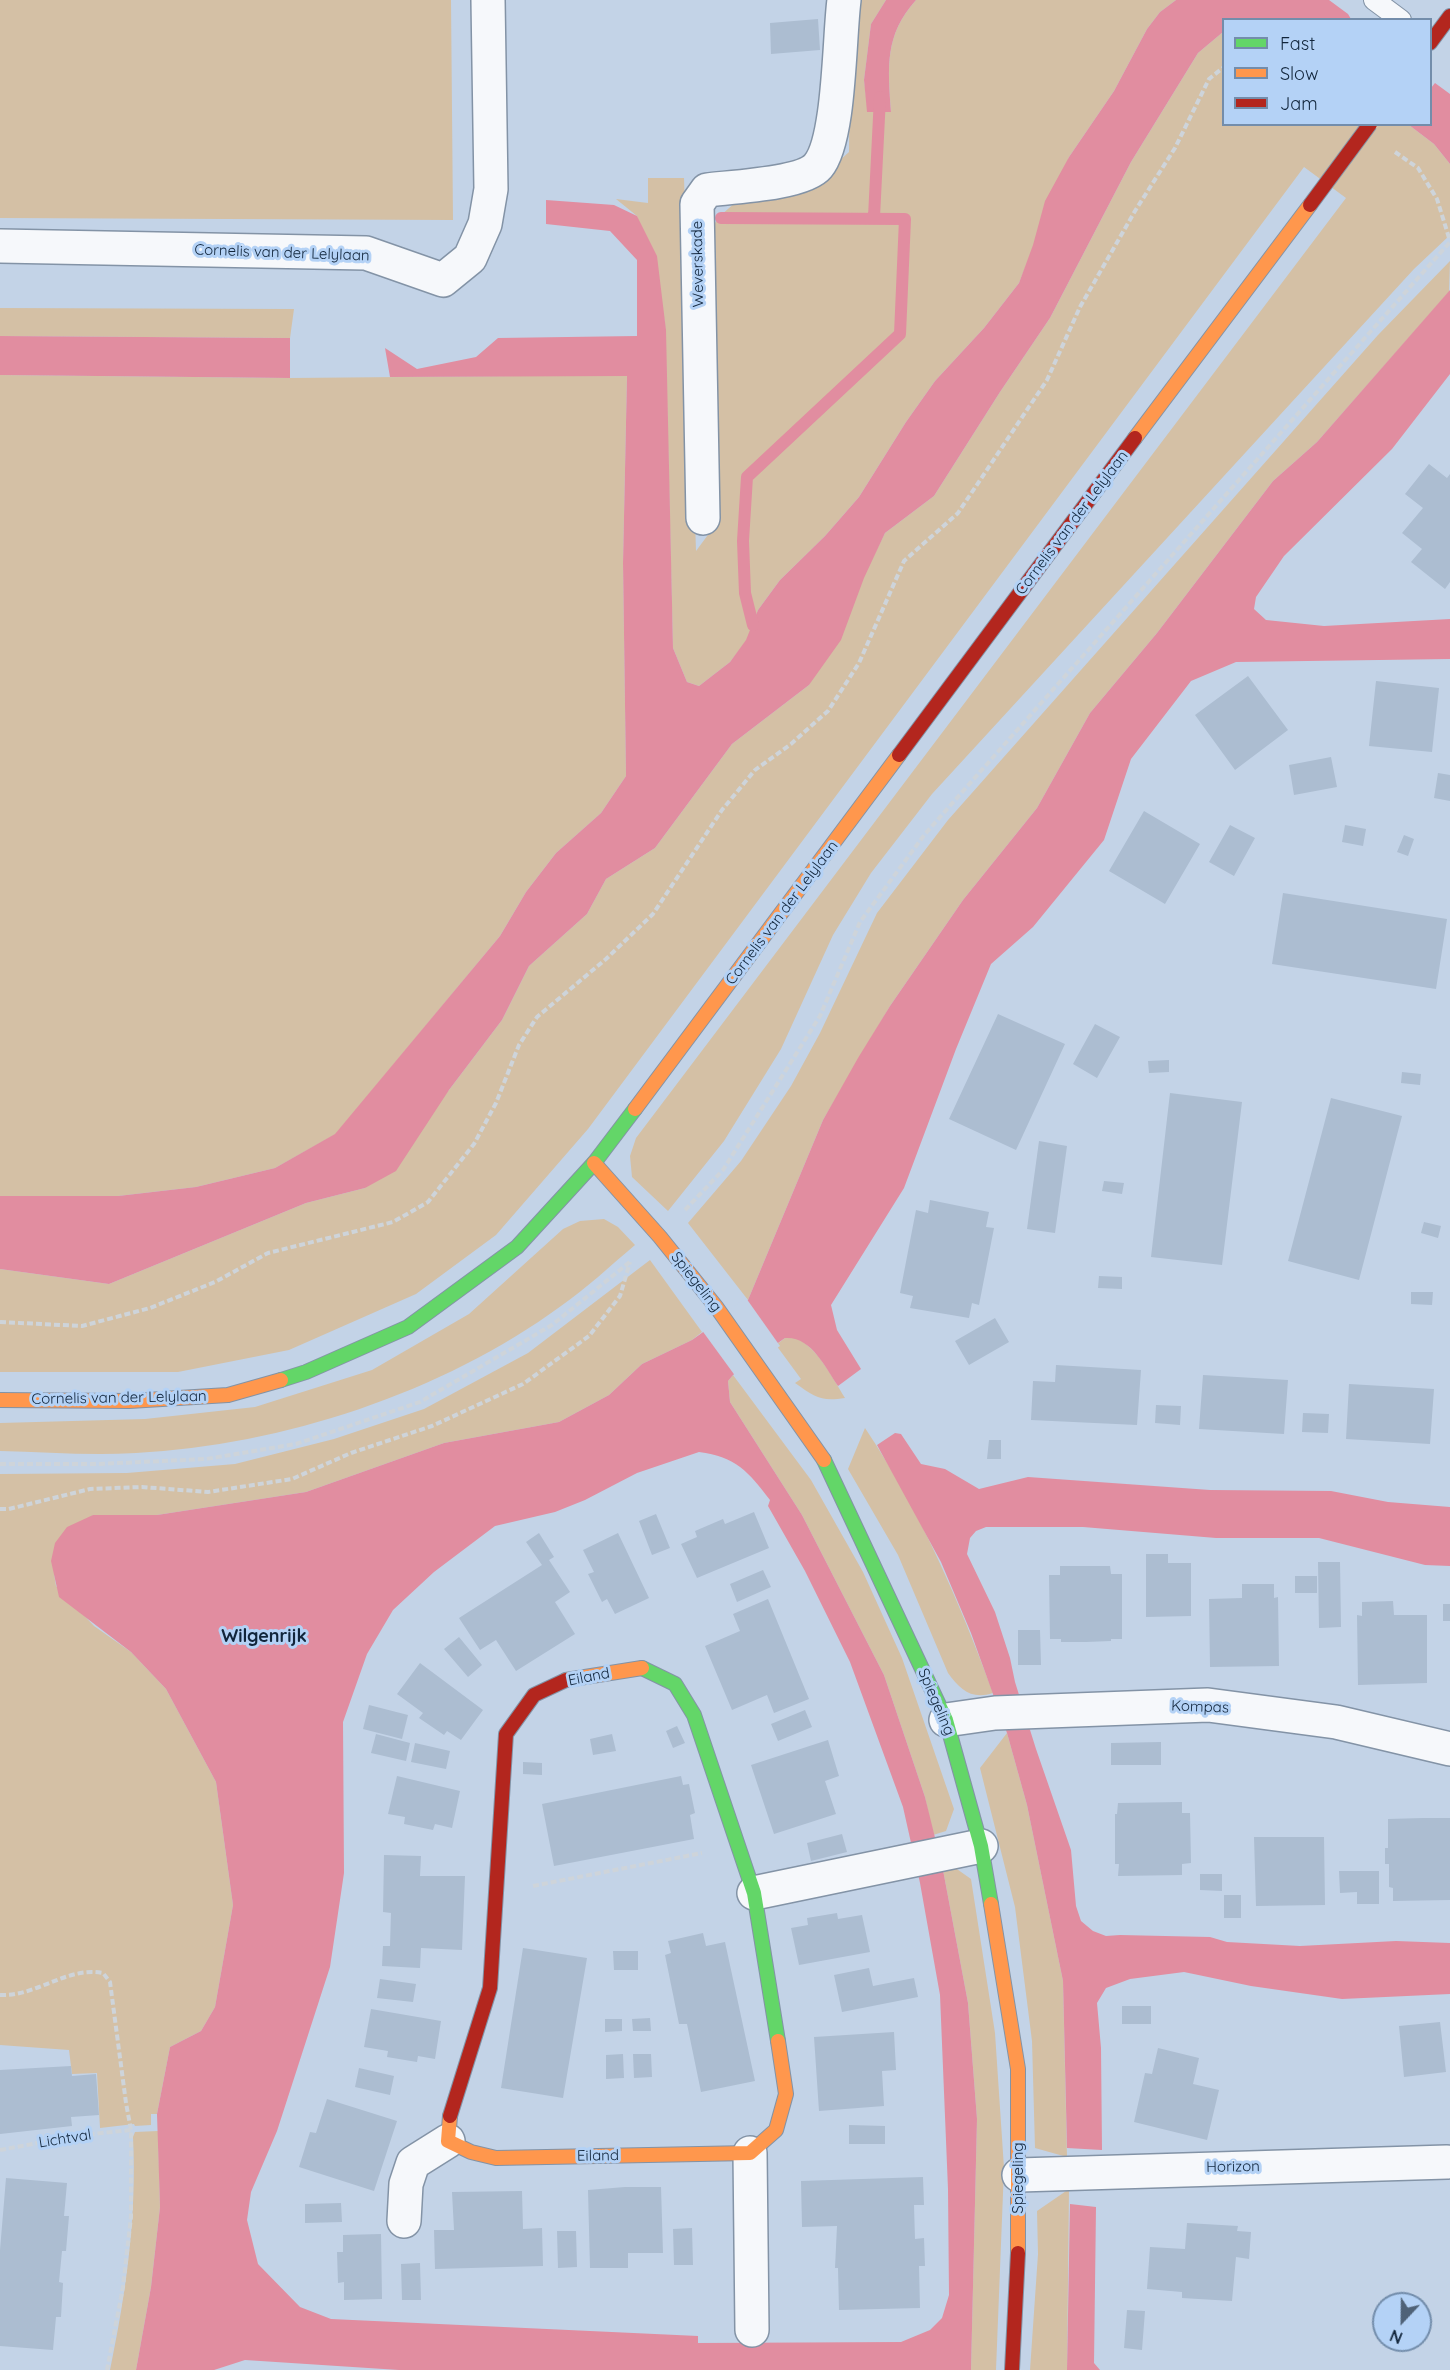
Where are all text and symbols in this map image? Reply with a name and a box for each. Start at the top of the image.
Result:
legend [1222,18,1432,126]
text: Fast [1280,32,1315,55]
text: Slow [1280,62,1318,85]
text: Jam [1280,92,1318,115]
street label: Weverskade [688,221,708,307]
street label: Cornelis van der Lelylaan [194,241,370,265]
street label: Cornelis van der Lelylaan [1012,448,1132,598]
street label: Cornelis van der Lelylaan [722,838,842,988]
street label: Spiegeling [667,1248,725,1316]
street label: Cornelis van der Lelylaan [31,1387,207,1409]
district label: Wilgenrijk [221,1626,307,1648]
street label: Eiland [567,1664,611,1690]
street label: Spiegeling [914,1666,958,1738]
street label: Kompas [1171,1697,1229,1717]
street label: Lichtval [37,2126,93,2152]
street label: Spiegeling [1009,2142,1027,2214]
street label: Eiland [577,2147,619,2165]
street label: Horizon [1206,2158,1260,2176]
north arrow [1372,2292,1432,2352]
text: N [1387,2325,1405,2348]

